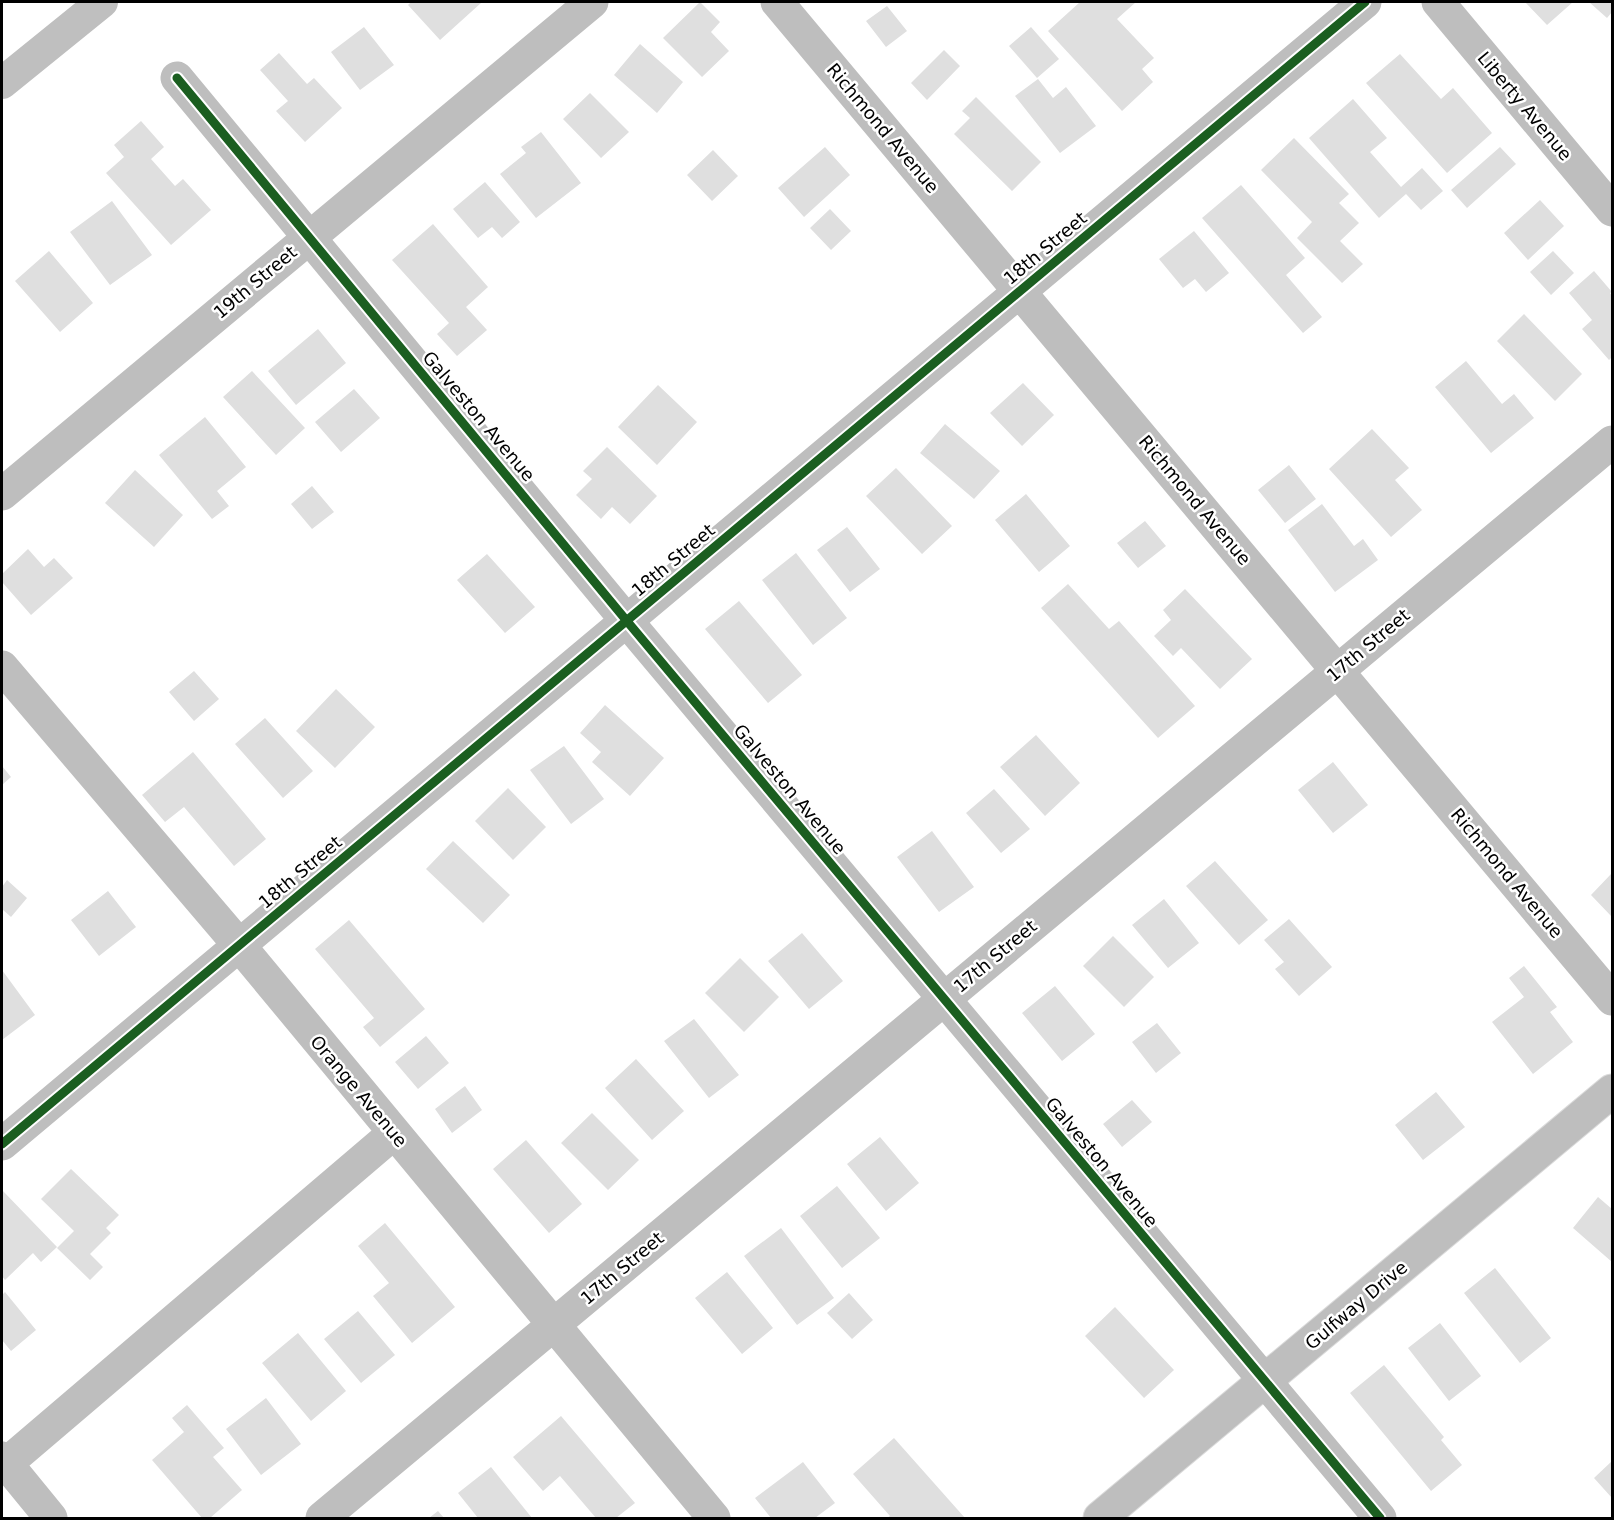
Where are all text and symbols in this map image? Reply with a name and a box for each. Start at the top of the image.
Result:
street label: Liberty Avenue [1473,47,1577,165]
street label: Richmond Avenue [823,59,943,197]
street label: 18th Street [999,207,1091,289]
street label: 19th Street [209,241,301,323]
street label: Galveston Avenue [419,347,539,485]
street label: Richmond Avenue [1135,431,1255,569]
street label: 18th Street [627,519,719,601]
street label: 17th Street [1322,604,1414,686]
street label: Galveston Avenue [730,720,850,858]
street label: Richmond Avenue [1447,804,1567,942]
street label: 18th Street [254,831,346,913]
street label: 17th Street [949,915,1041,997]
street label: Orange Avenue [306,1031,412,1151]
street label: Galveston Avenue [1042,1093,1162,1231]
street label: 17th Street [576,1227,668,1309]
street label: Gulfway Drive [1301,1256,1411,1354]

